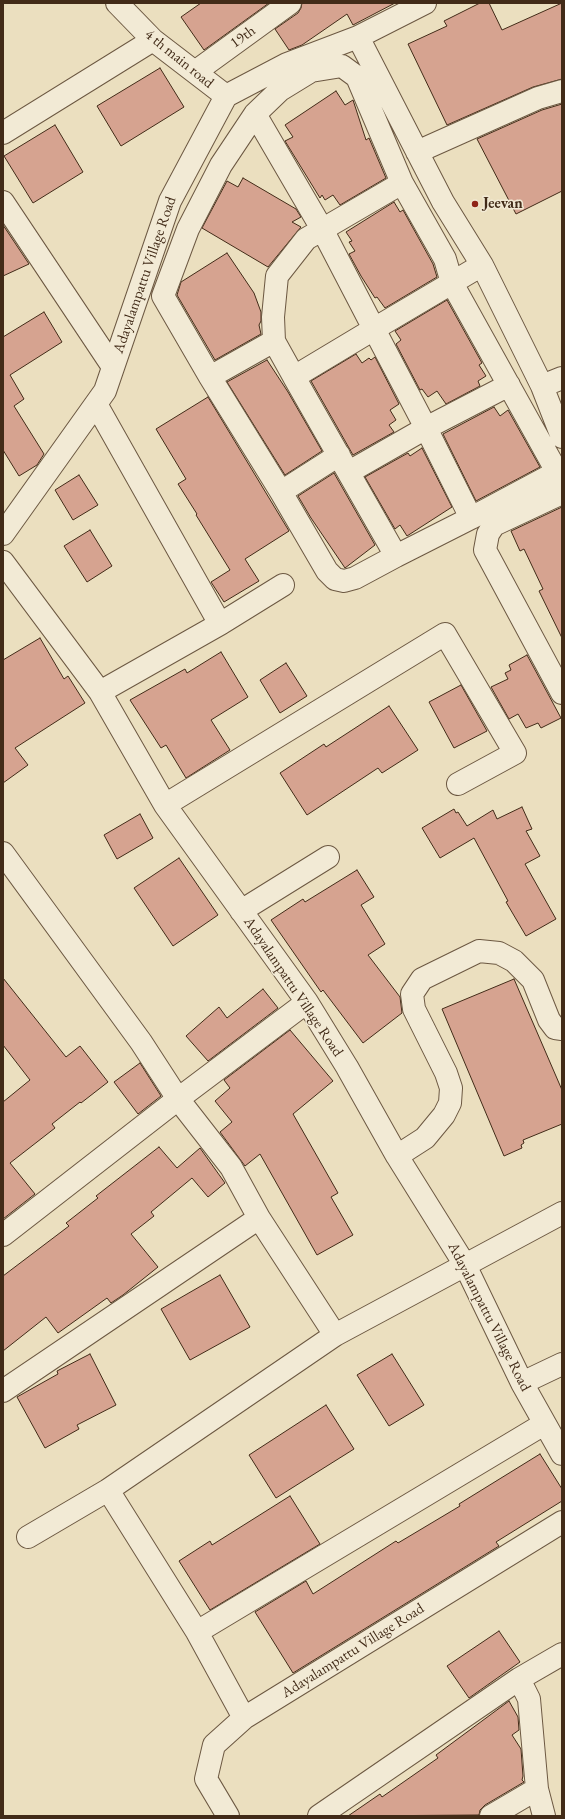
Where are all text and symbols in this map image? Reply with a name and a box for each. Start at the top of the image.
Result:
street label: 19th [227,22,259,52]
street label: 4 th main road [141,26,217,92]
street label: Adayalampattu Village Road [110,194,180,356]
place label: Jeevan [483,195,523,213]
marker: Jeevan [470,199,480,209]
street label: Adayalampattu Village Road [240,914,346,1060]
street label: Adayalampattu Village Road [444,1240,534,1394]
street label: Adayalampattu Village Road [278,1600,428,1702]

